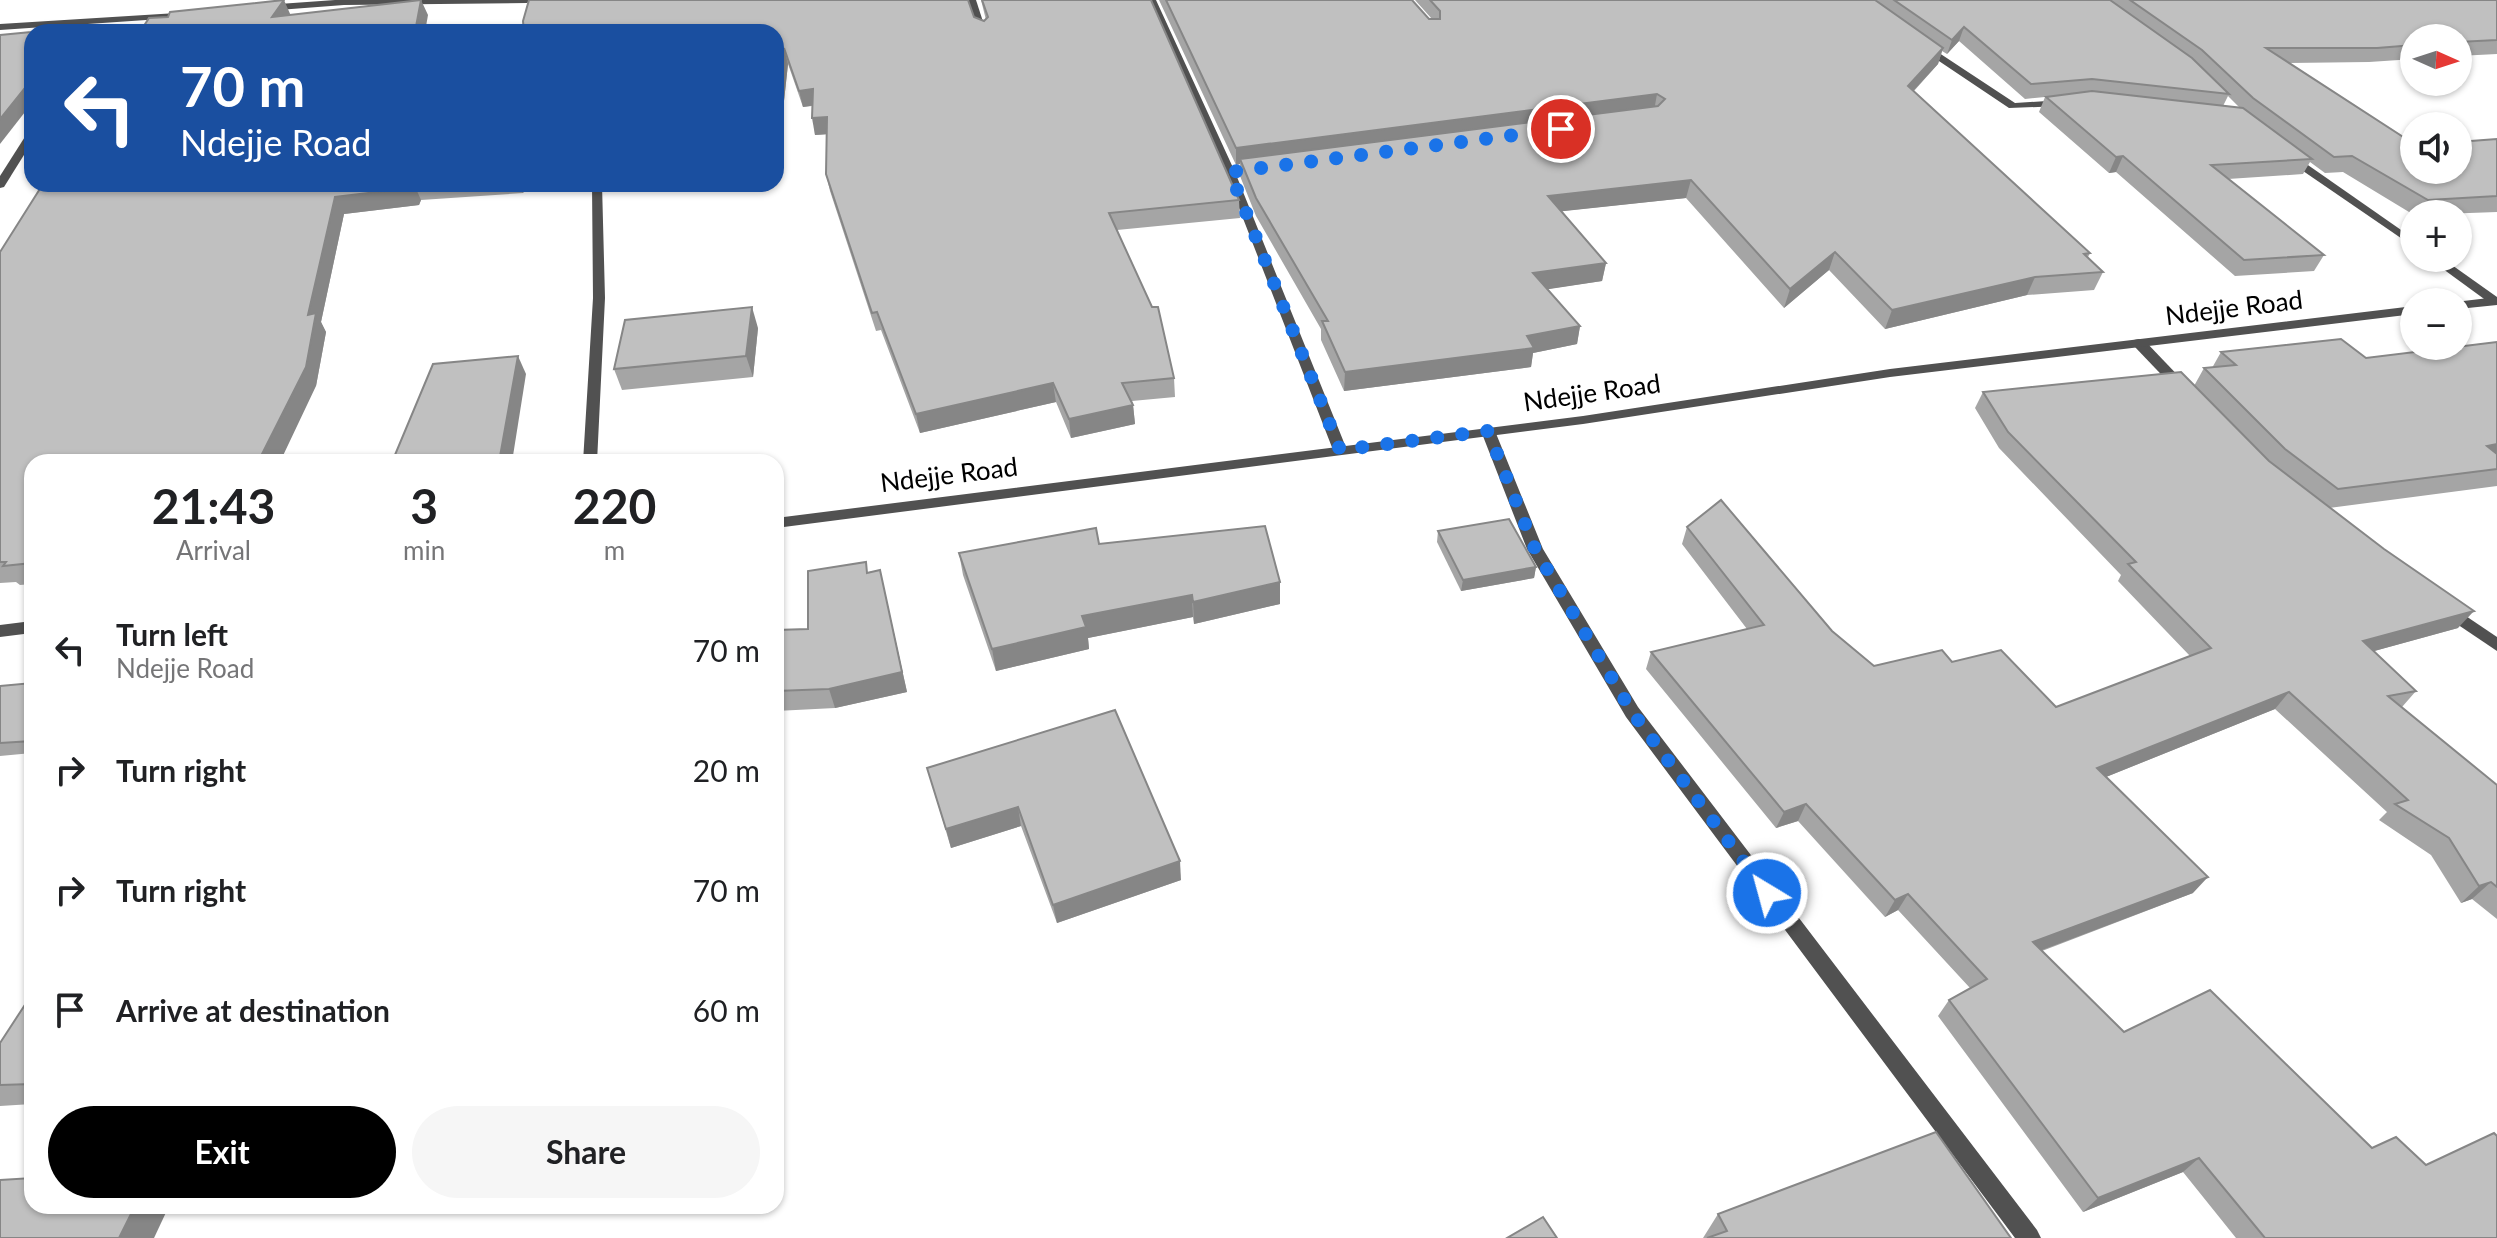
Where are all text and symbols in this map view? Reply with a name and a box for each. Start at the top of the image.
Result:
north arrow [2400,24,2472,96]
map controls [2400,24,2472,360]
text: 70 m [180,52,305,119]
icon: left [48,56,152,160]
pin [1527,95,1595,163]
icon: arrive [1539,107,1583,151]
button: sound [2400,112,2472,184]
text: Ndejje Road [180,120,371,164]
button: + [2400,200,2472,272]
street label: Ndejje Road [2163,283,2304,331]
button: − [2400,288,2472,360]
street label: Ndejje Road [1521,367,1663,417]
street label: Ndejje Road [878,450,1019,498]
text: 21:43 [152,477,275,534]
text: 3 [410,477,438,534]
text: 220 [573,477,656,534]
text: Arrival [176,534,251,566]
text: min [403,534,445,566]
text: m [604,534,625,566]
text: Turn left [116,616,228,652]
icon: left [48,628,92,672]
text: 70 m [693,632,760,668]
text: Ndejje Road [116,652,254,684]
icon: right [48,748,92,792]
text: Turn right [116,752,246,788]
text: 20 m [693,752,760,788]
position arrow [1725,851,1809,935]
icon: right [48,868,92,912]
text: Turn right [116,872,246,908]
text: 70 m [693,872,760,908]
icon: arrive [48,988,92,1032]
text: Arrive at destination [116,992,390,1028]
text: 60 m [693,992,760,1028]
button: Exit [48,1106,396,1198]
button: Share [412,1106,760,1198]

